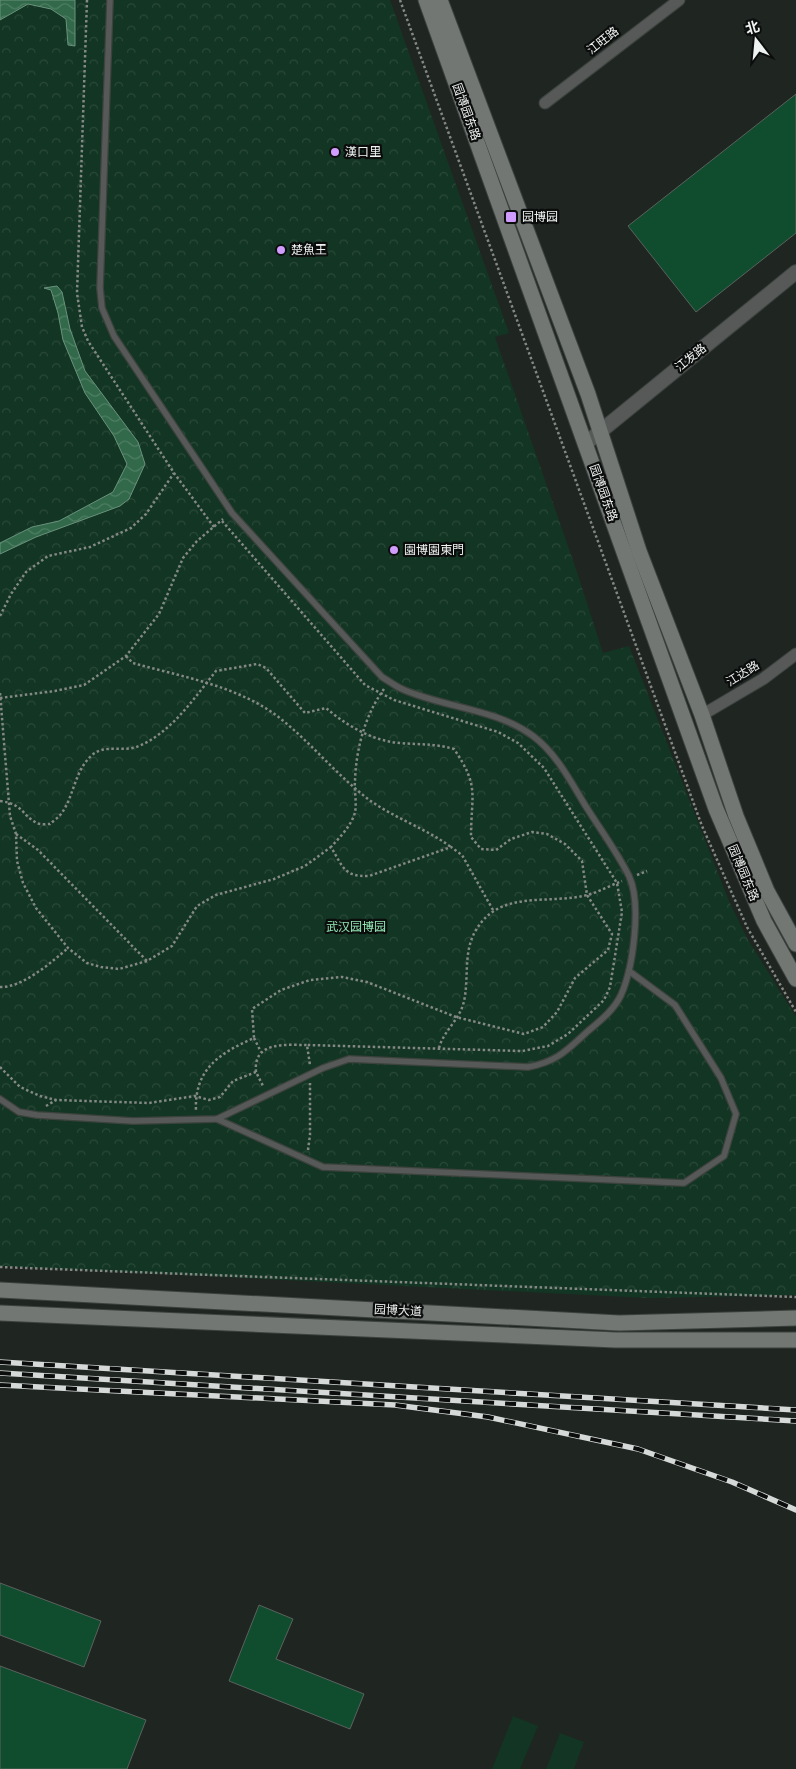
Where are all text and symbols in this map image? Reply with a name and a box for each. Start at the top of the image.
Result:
north arrow [731,15,781,65]
text: 北 [743,17,762,40]
street label: 江旺路 [584,23,622,59]
street label: 园博园东路 [448,81,484,143]
place label: 漢口里 [345,144,381,161]
marker: 漢口里 [329,146,341,158]
place label: 园博园 [522,209,558,226]
marker: 园博园 [504,210,518,224]
place label: 楚魚王 [291,242,327,259]
marker: 楚魚王 [275,244,287,256]
street label: 江发路 [672,340,710,376]
street label: 园博园东路 [585,462,621,524]
place label: 園博園東門 [404,542,464,559]
marker: 園博園東門 [388,544,400,556]
street label: 江达路 [723,657,763,691]
street label: 园博园东路 [723,842,763,904]
park label: 武汉园博园 [326,919,386,936]
street label: 园博大道 [374,1301,422,1321]

